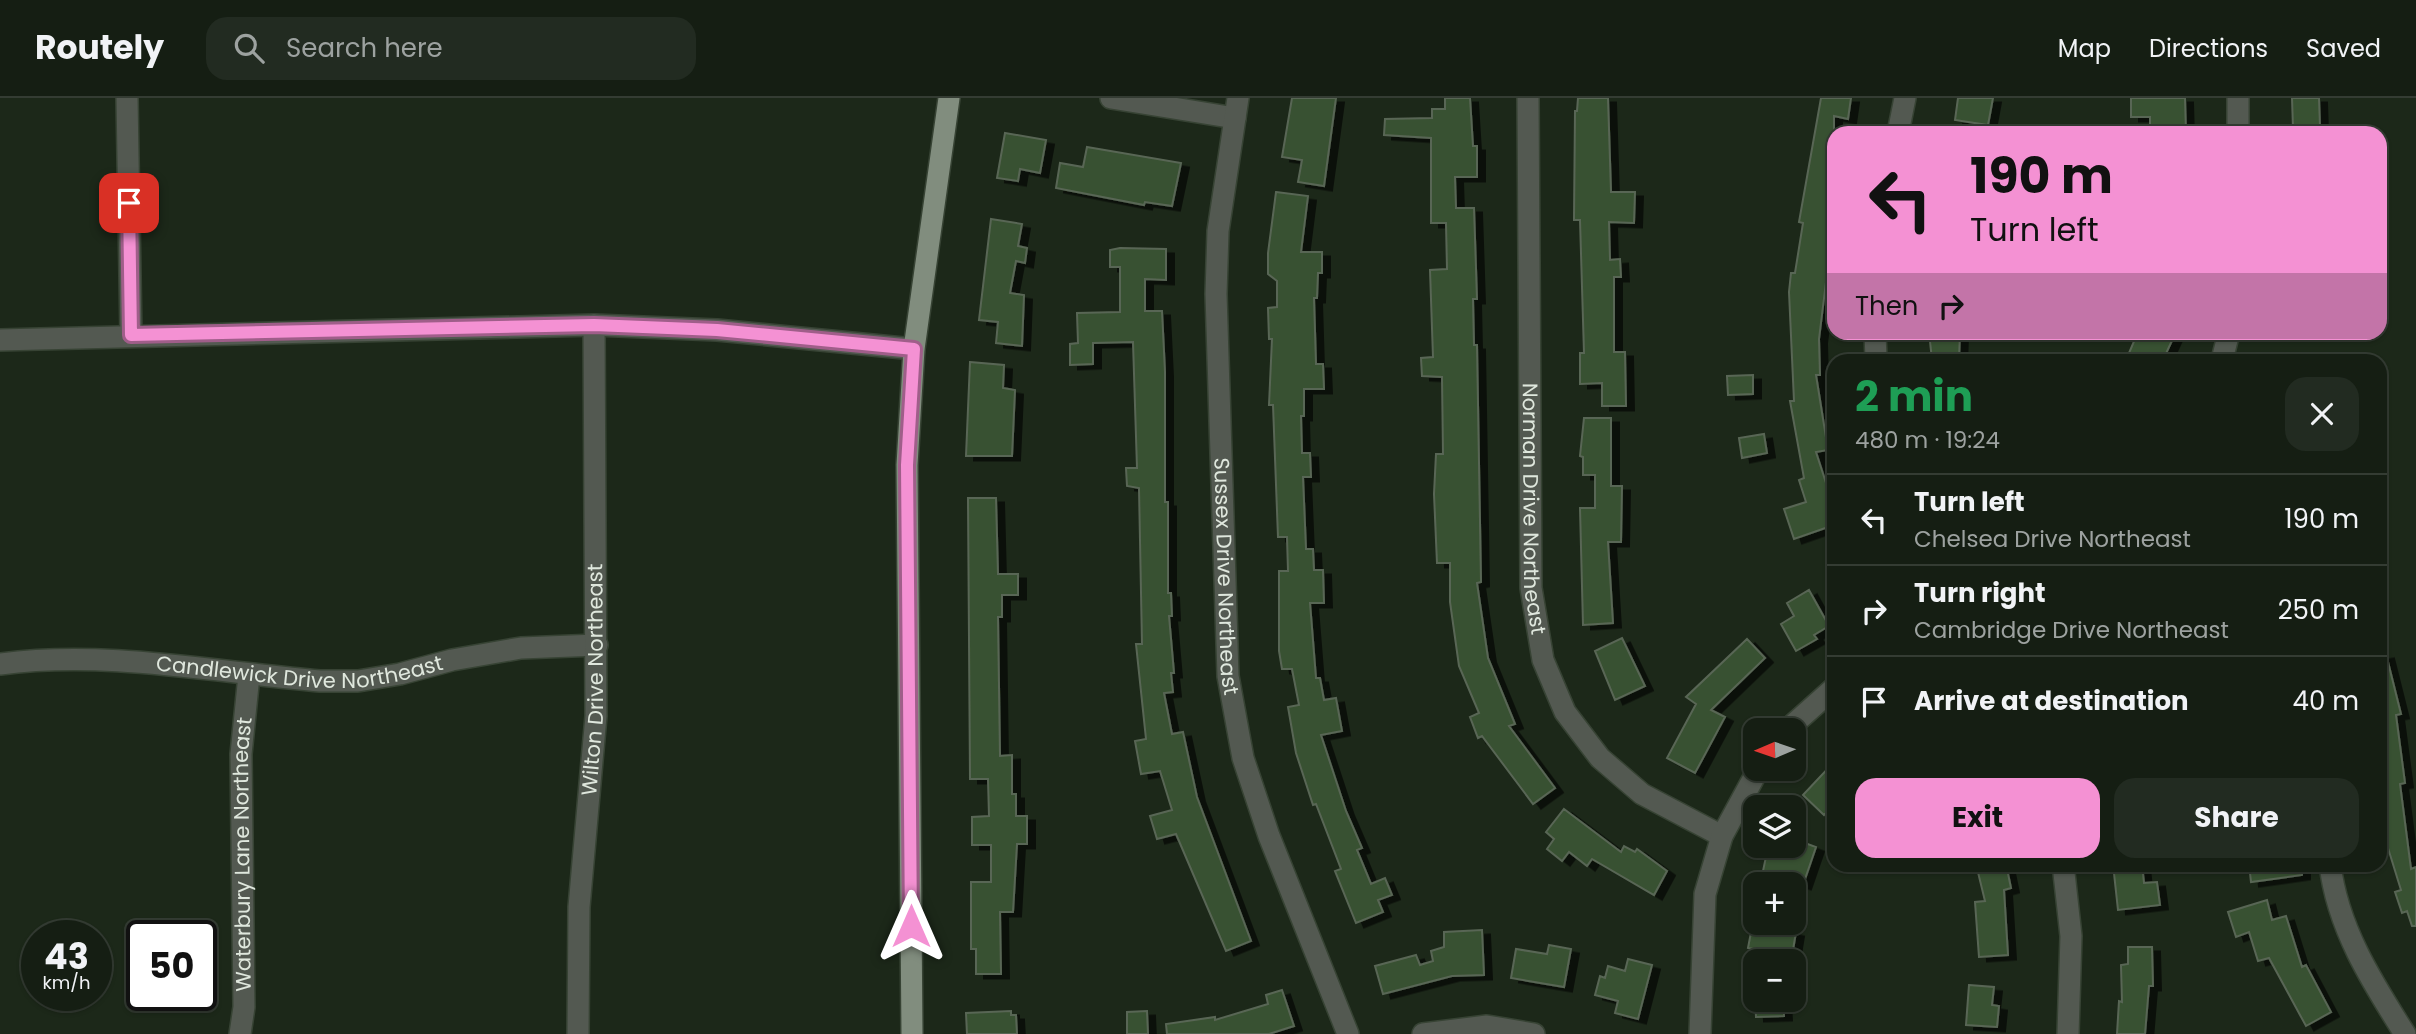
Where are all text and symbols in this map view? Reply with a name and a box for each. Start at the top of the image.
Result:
search box [206,17,696,80]
text: Routely [35,24,164,71]
icon: search [230,29,268,67]
text: Search here [286,30,443,66]
text: Map [2058,32,2111,65]
text: Directions [2149,32,2268,65]
text: Saved [2306,32,2381,65]
text: 190 m [1970,142,2113,210]
icon: left [1855,154,1946,245]
pin [99,173,159,233]
icon: arrive [110,184,148,222]
text: Turn left [1970,207,2099,252]
icon: right [1932,287,1970,325]
text: Then [1855,288,1918,324]
text: 2 min [1855,367,1973,426]
button: close [2285,377,2359,451]
street label: Norman Drive Northeast [1516,383,1554,637]
text: 480 m · 19:24 [1855,424,2000,456]
street label: Sussex Drive Northeast [1207,457,1246,697]
text: Turn left [1914,484,2025,520]
icon: left [1855,501,1893,539]
text: 190 m [2284,501,2359,537]
text: Chelsea Drive Northeast [1914,523,2191,555]
street label: Wilton Drive Northeast [574,564,610,797]
text: Turn right [1914,575,2046,611]
icon: right [1855,592,1893,630]
text: 250 m [2278,592,2359,628]
text: Cambridge Drive Northeast [1914,614,2229,646]
street label: Candlewick Drive Northeast [155,648,446,695]
icon: arrive [1855,683,1893,721]
text: Arrive at destination [1914,683,2189,719]
text: 40 m [2293,683,2359,719]
street label: Waterbury Lane Northeast [226,716,259,992]
north arrow [1743,718,1806,780]
map controls [1743,718,1806,1012]
button: Exit [1855,778,2100,858]
button: Share [2114,778,2359,858]
button: layers [1743,795,1806,858]
button: + [1743,872,1806,935]
position arrow [874,889,948,963]
speed limit sign: 50 [126,920,217,1011]
text: 43 [44,932,89,981]
button: − [1743,949,1806,1012]
text: km/h [43,970,90,995]

